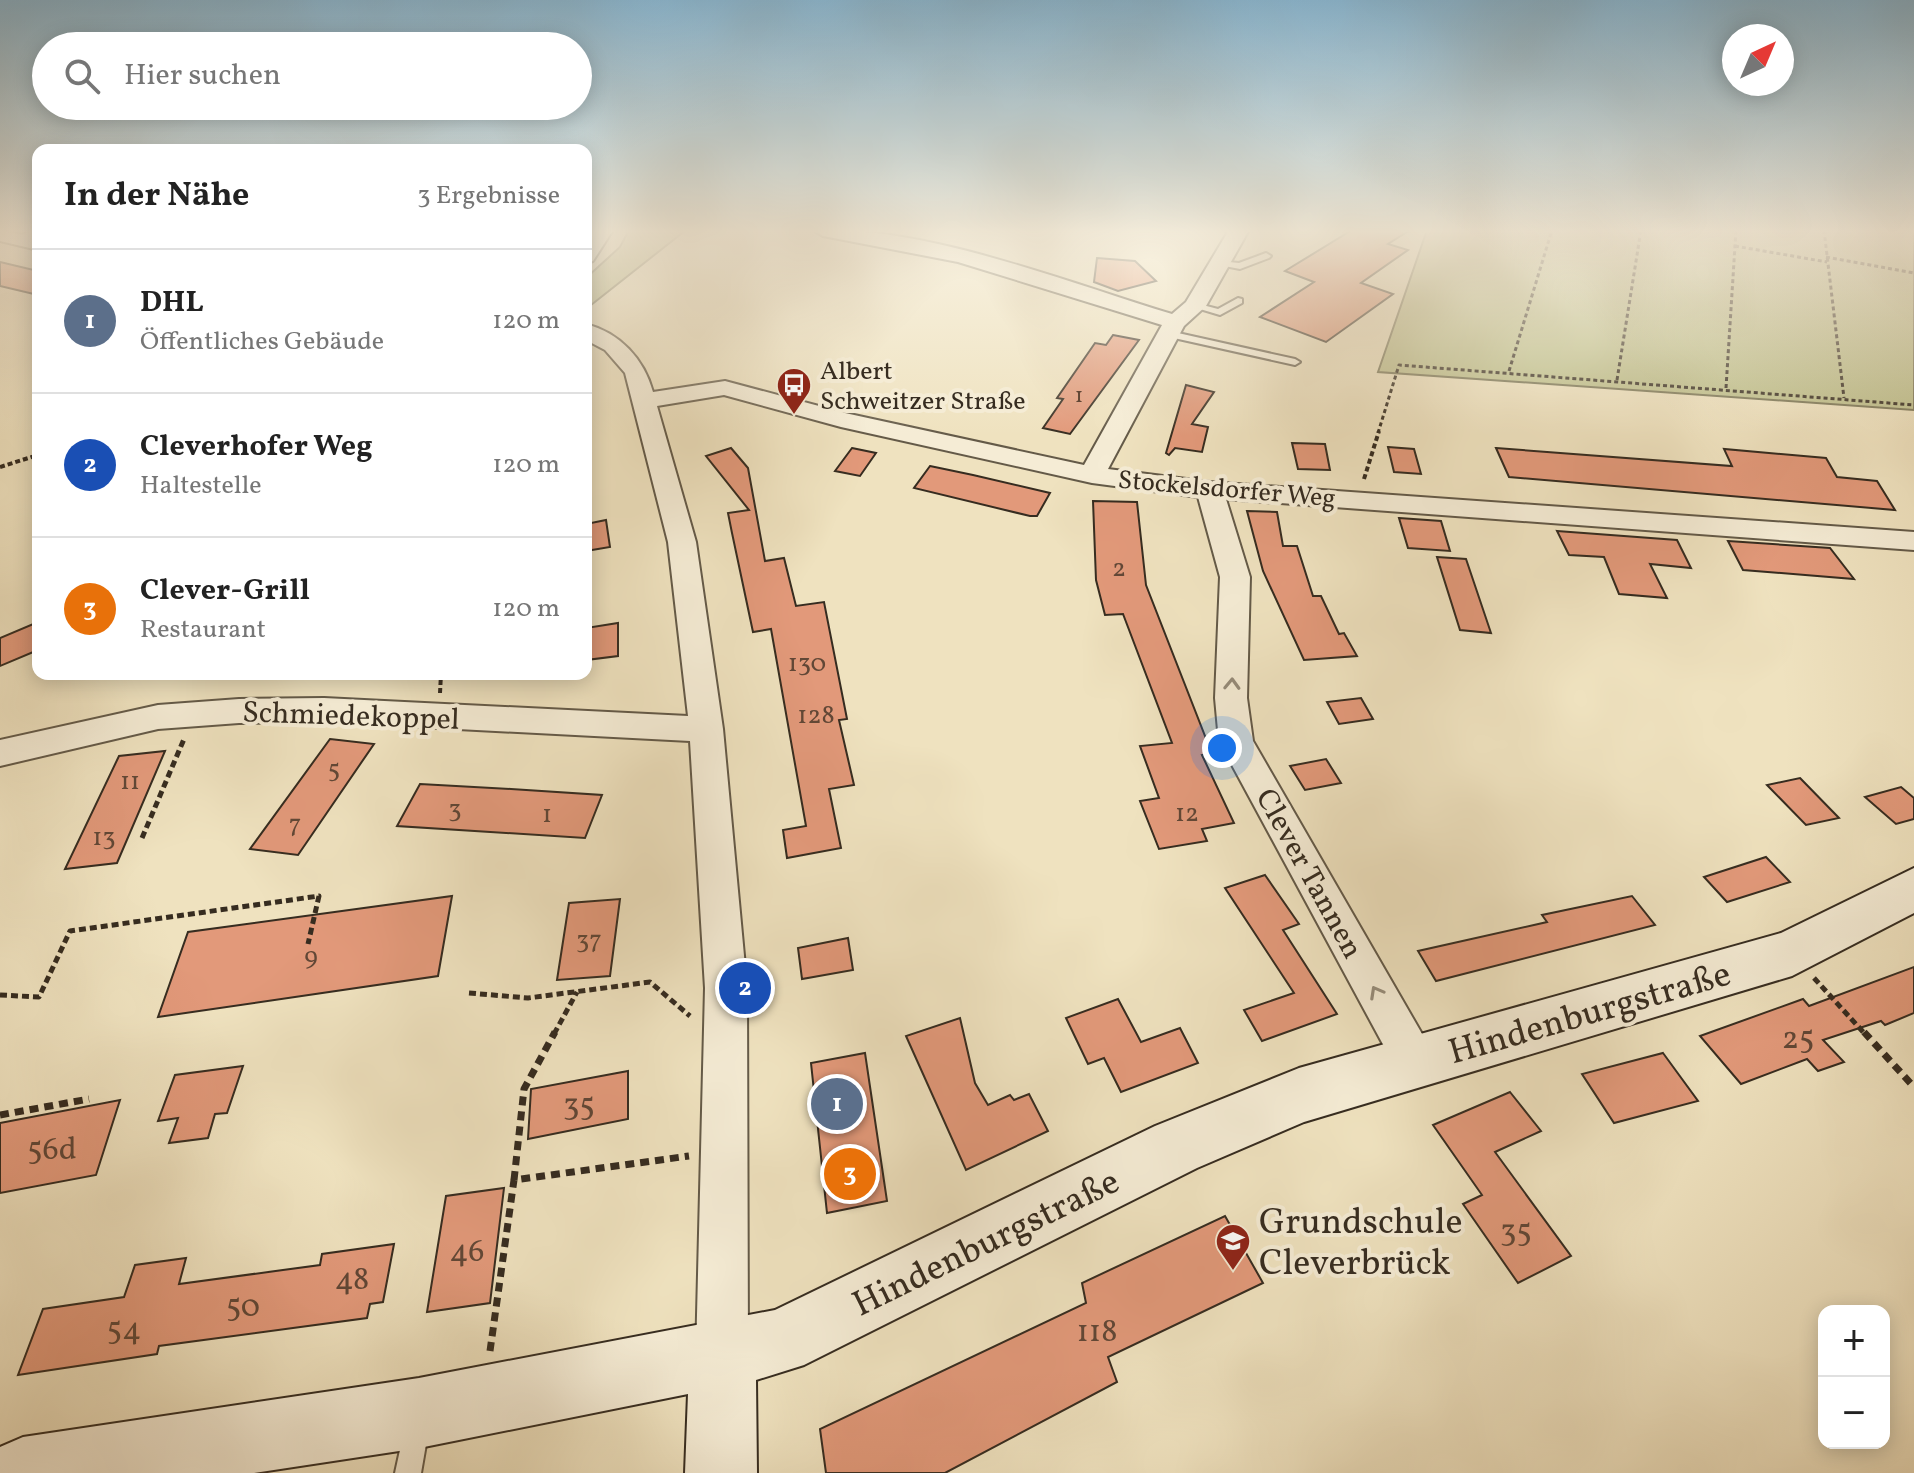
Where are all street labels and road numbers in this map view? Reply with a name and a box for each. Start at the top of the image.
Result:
street label: Stockelsdorfer Weg [1116,463,1337,517]
street label: Schmiedekoppel [242,692,460,742]
street label: Clever Tannen [1244,781,1372,967]
street label: Hindenburgstraße [1443,951,1737,1079]
street label: Hindenburgstraße [845,1158,1129,1331]

